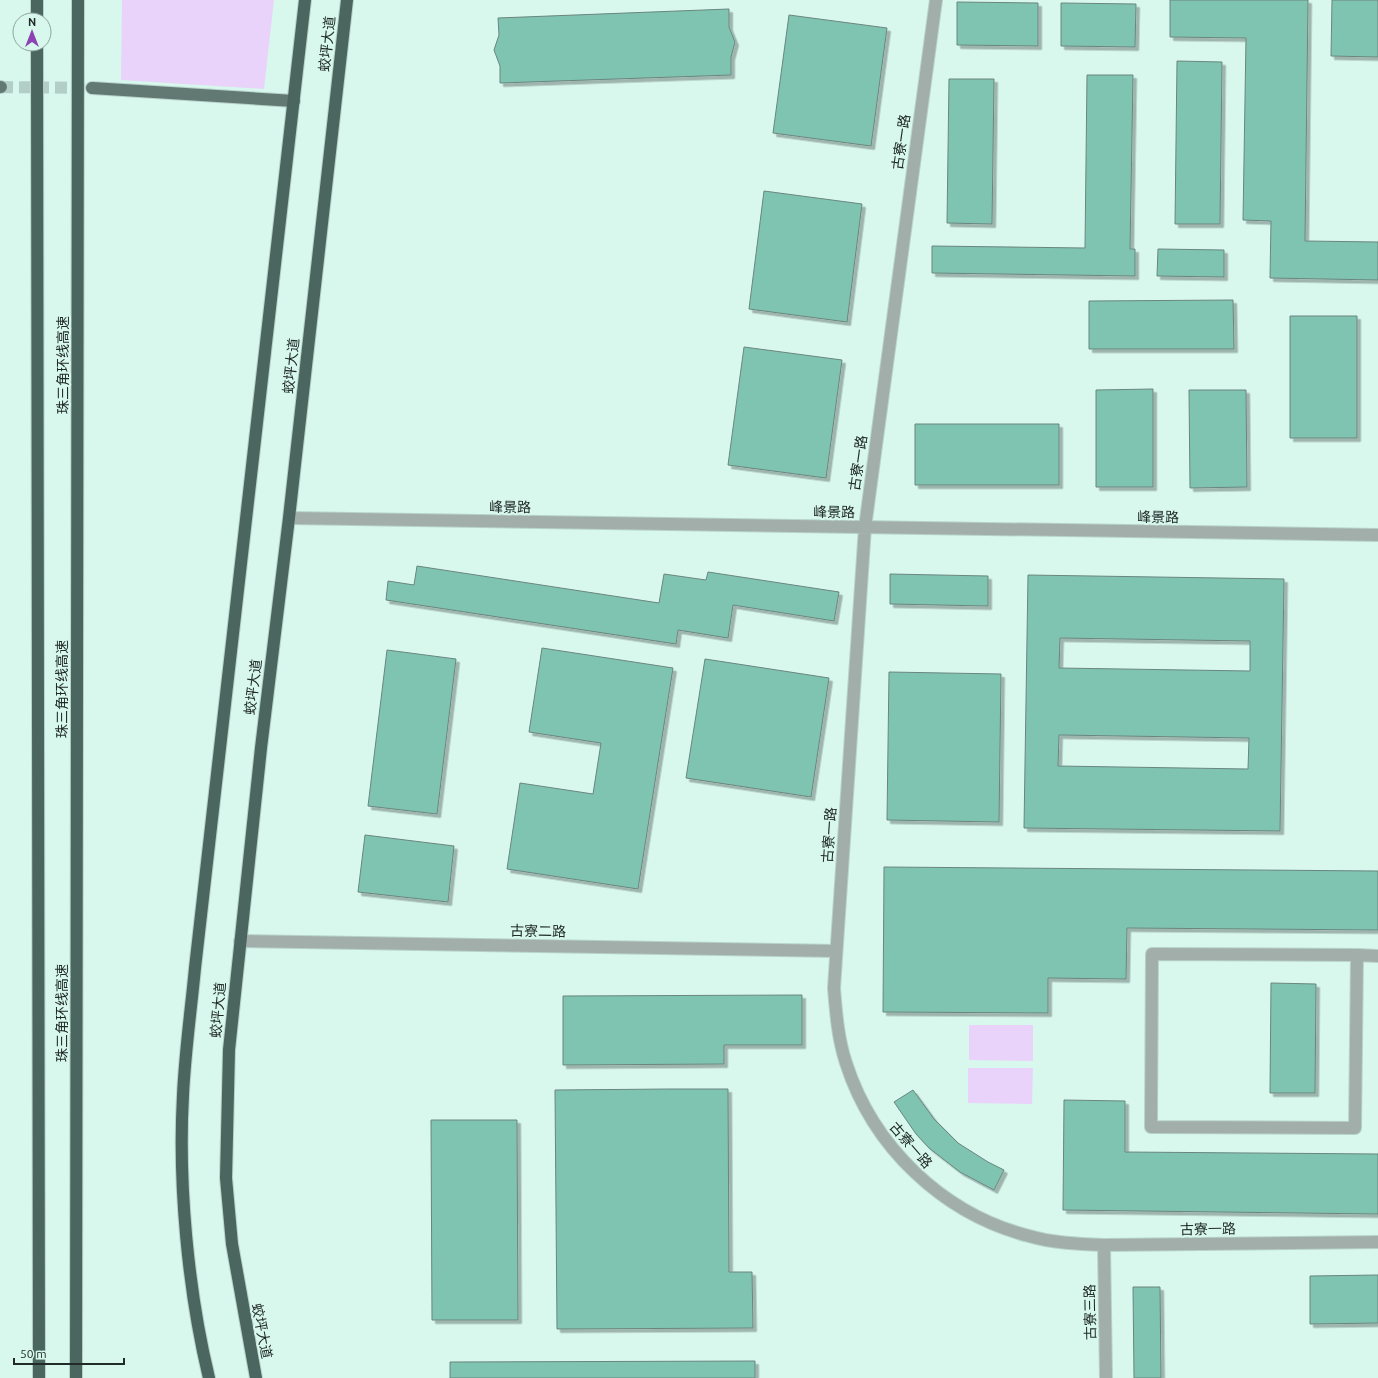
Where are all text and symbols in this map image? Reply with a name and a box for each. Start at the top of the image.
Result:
north arrow [12,12,52,52]
street label: 蛟坪大道 [316,15,338,73]
text: N [28,16,36,28]
street label: 古寮一路 [889,113,913,171]
street label: 珠三角环线高速 [55,316,71,414]
street label: 蛟坪大道 [280,337,302,395]
street label: 古寮一路 [846,434,870,492]
street label: 峰景路 [489,499,531,515]
street label: 峰景路 [813,504,855,520]
street label: 峰景路 [1137,509,1179,525]
street label: 珠三角环线高速 [54,640,70,738]
street label: 蛟坪大道 [242,658,264,716]
street label: 古寮一路 [819,807,839,863]
street label: 古寮二路 [510,923,566,939]
street label: 珠三角环线高速 [54,964,70,1062]
street label: 蛟坪大道 [208,981,228,1039]
street label: 古寮一路 [887,1119,935,1171]
street label: 古寮一路 [1180,1221,1236,1237]
street label: 古寮三路 [1082,1284,1098,1340]
street label: 蛟坪大道 [249,1302,275,1360]
scale bar [14,1340,124,1366]
text: 50 m [20,1347,47,1360]

